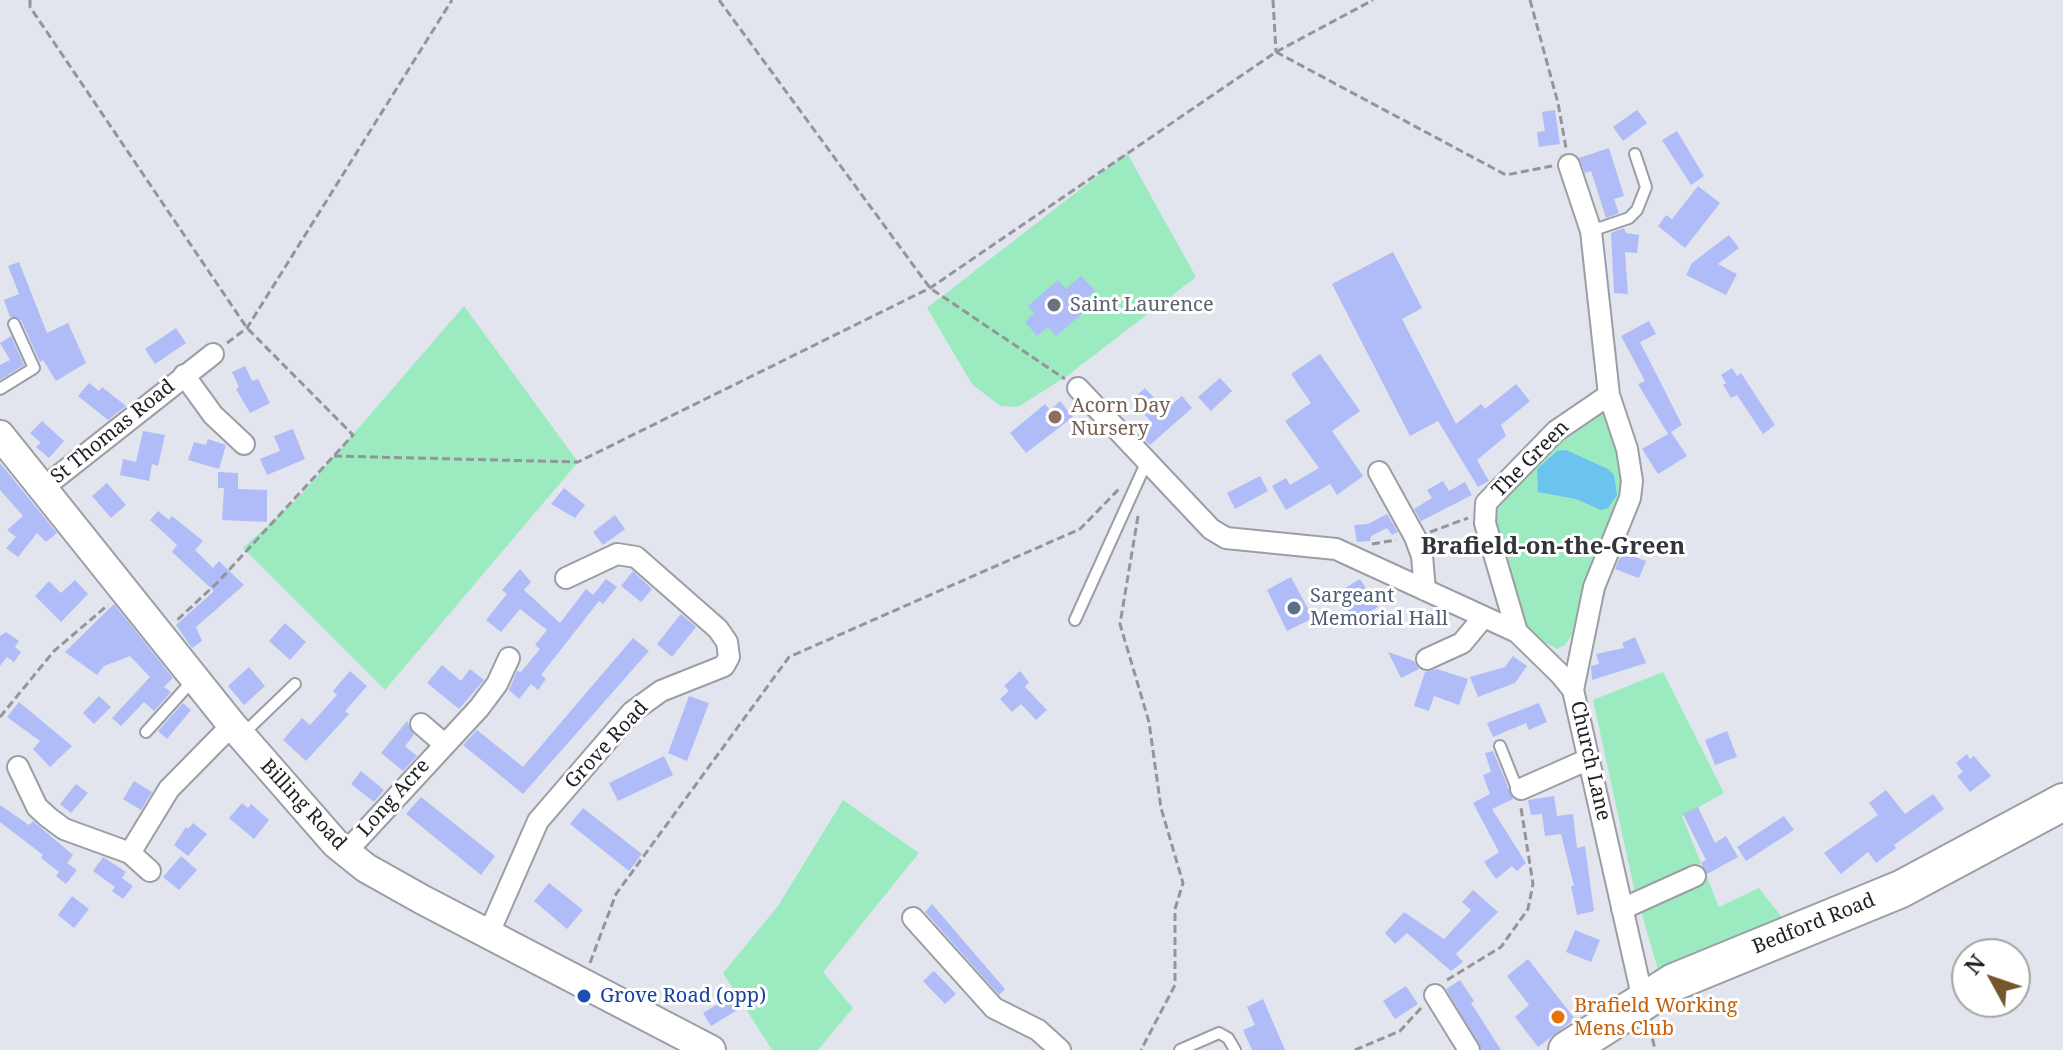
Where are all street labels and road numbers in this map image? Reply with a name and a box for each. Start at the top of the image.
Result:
street label: St Thomas Road [46,375,180,489]
street label: The Green [1488,416,1574,502]
street label: Grove Road [560,696,654,794]
street label: Church Lane [1565,699,1615,823]
street label: Long Acre [353,754,435,842]
street label: Billing Road [255,755,351,855]
street label: Bedford Road [1749,889,1879,959]

